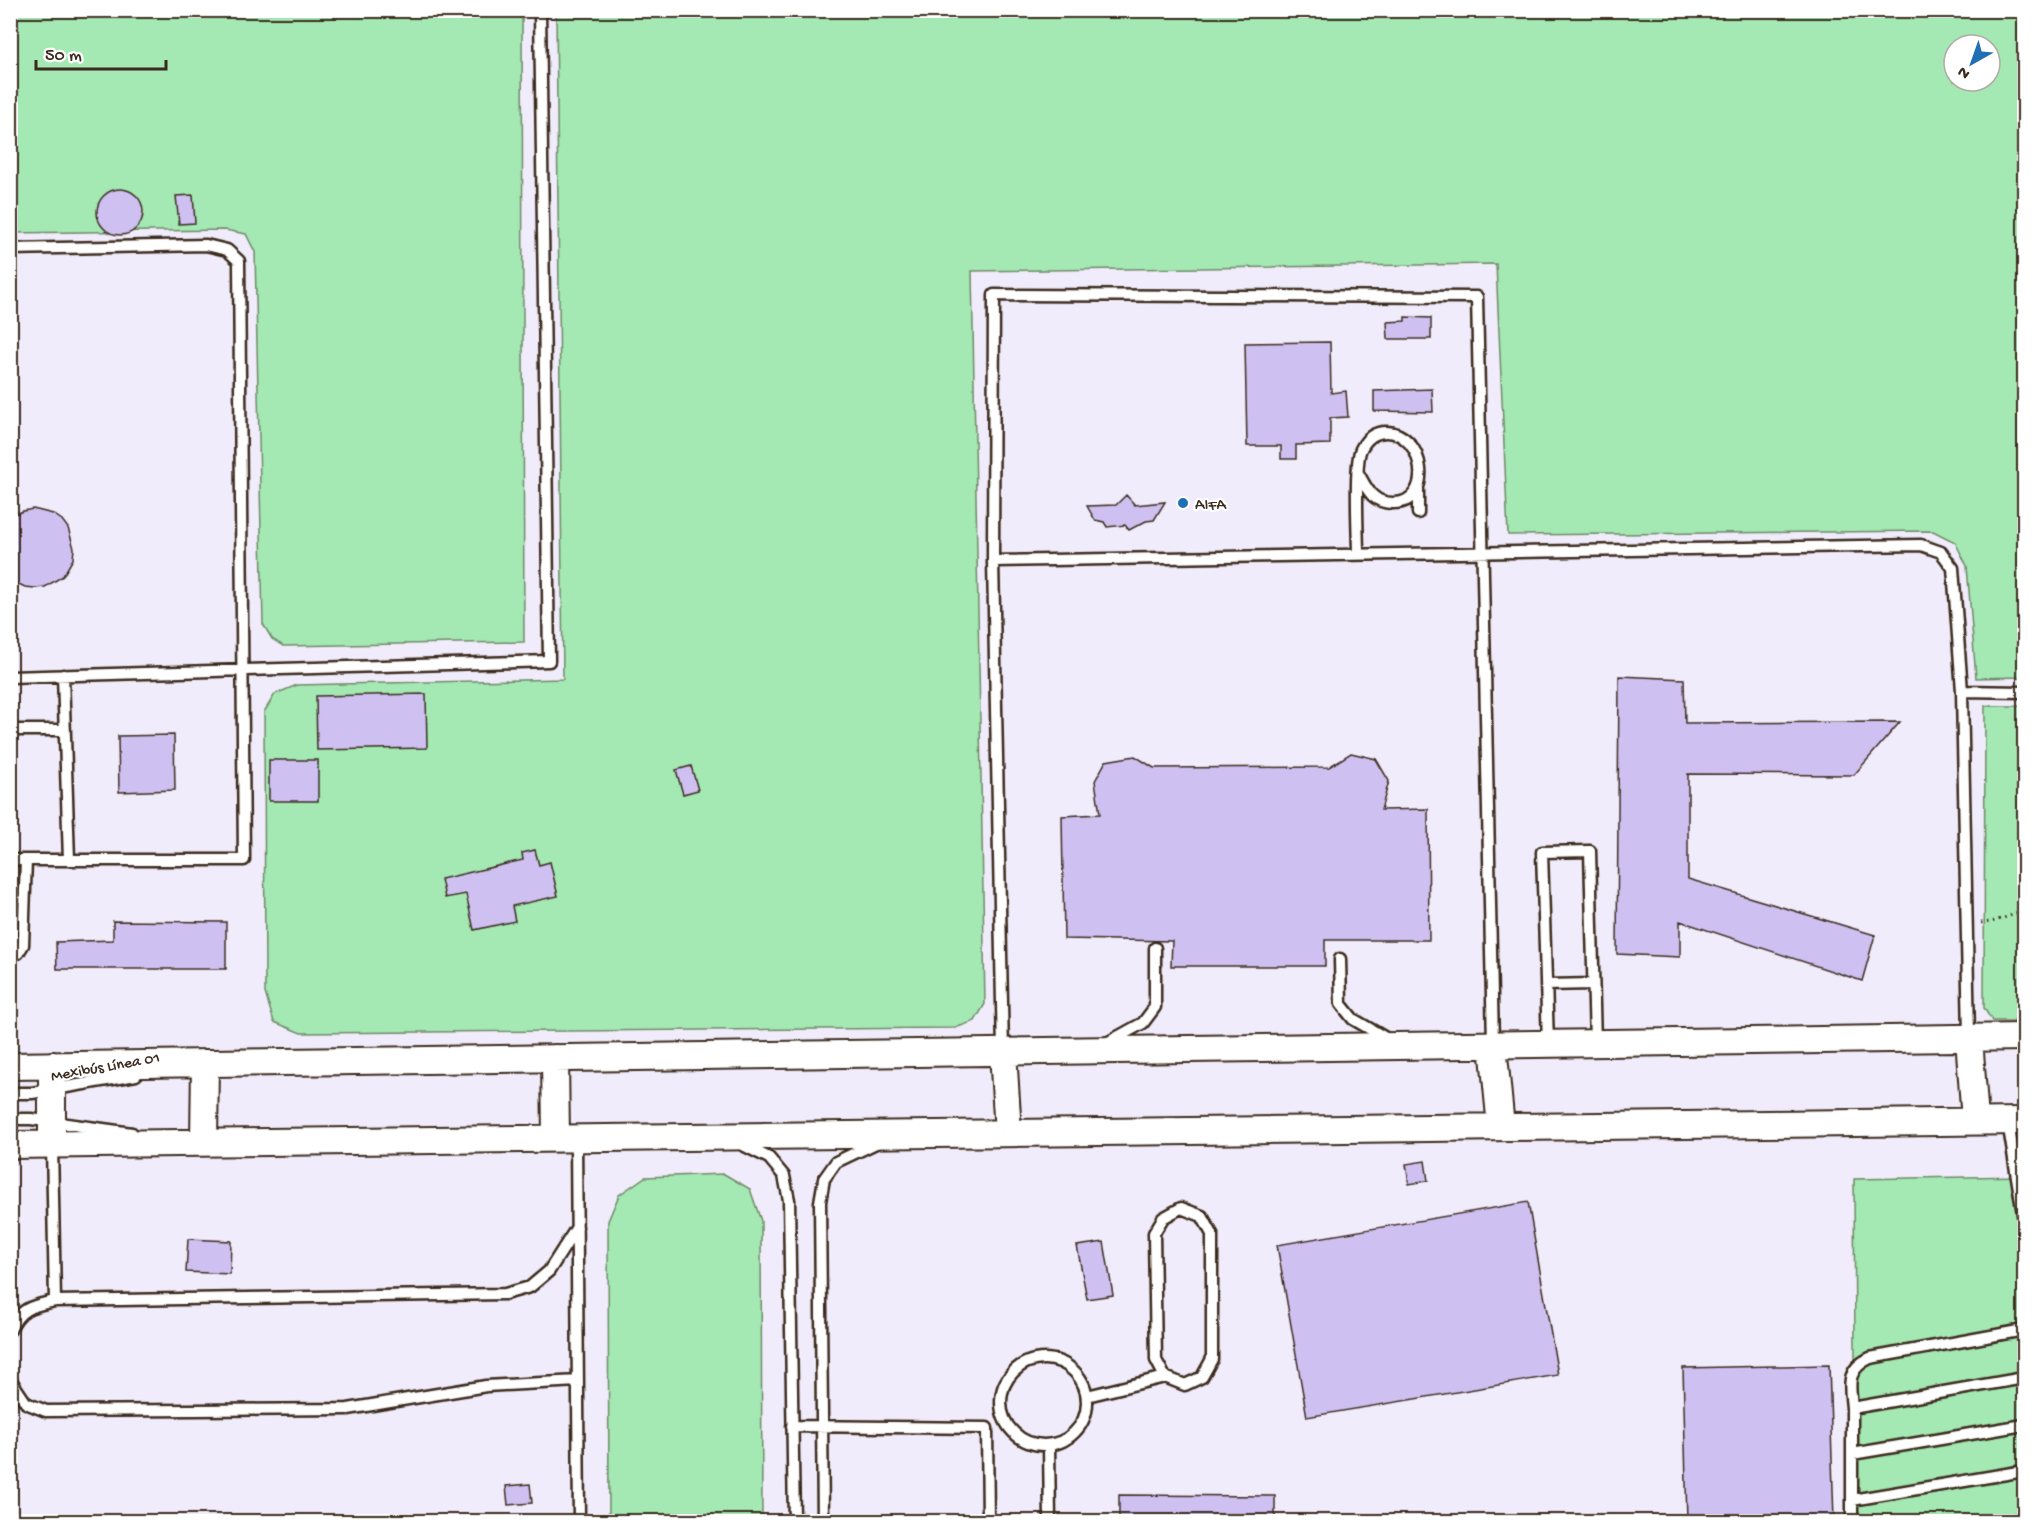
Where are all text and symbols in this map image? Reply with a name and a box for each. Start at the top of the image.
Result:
scale bar [36,33,166,71]
north arrow [1942,33,2002,93]
text: 50 m [45,46,82,67]
text: N [1954,61,1975,82]
marker: AIFA [1176,496,1190,510]
place label: AIFA [1195,497,1227,516]
street label: Mexibús Línea 01 [50,1050,162,1087]

